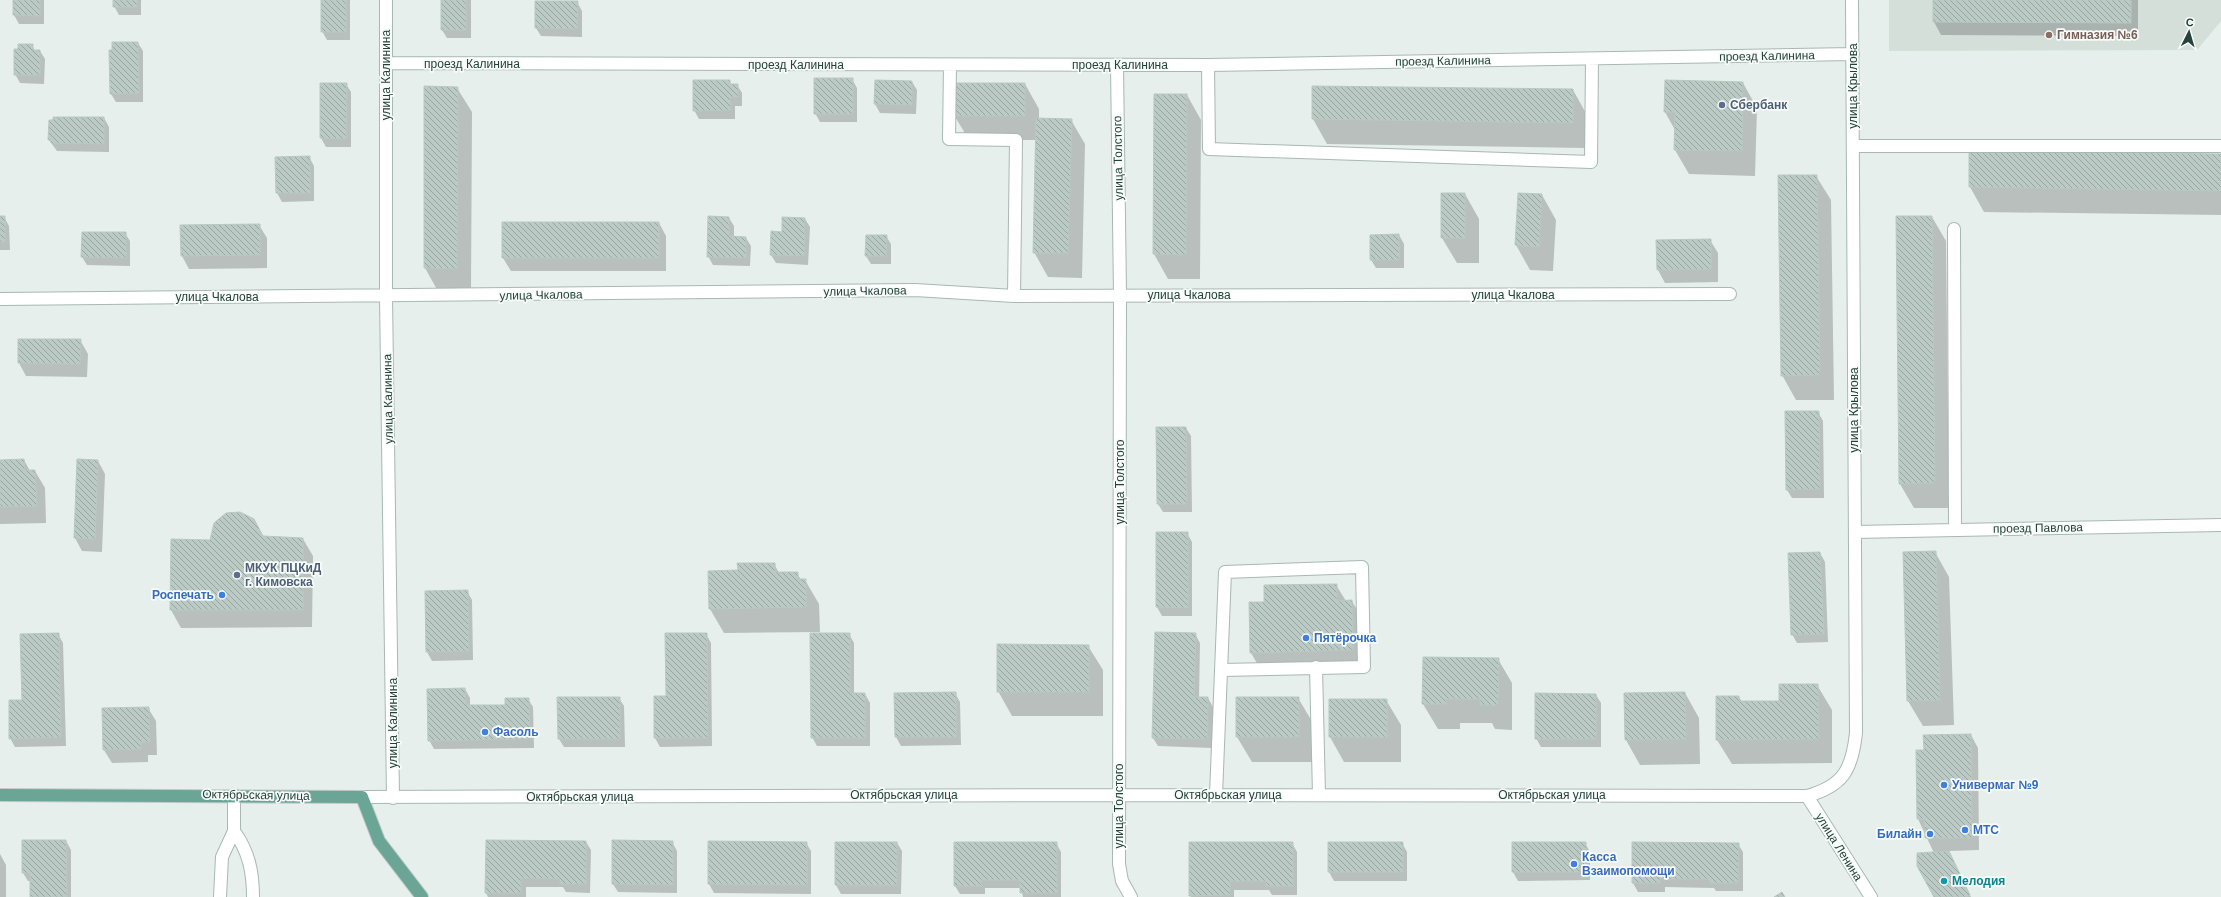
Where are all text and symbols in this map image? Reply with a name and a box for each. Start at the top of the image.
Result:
north arrow [2169,12,2209,52]
text: С [2185,16,2194,28]
place label: Гимназия №6 [2057,28,2138,42]
street label: улица Калинина [379,30,393,120]
marker: Гимназия №6 [2044,30,2054,40]
street label: улица Крылова [1846,43,1860,129]
street label: проезд Калинина [1719,48,1815,64]
street label: проезд Калинина [1395,53,1491,69]
street label: проезд Калинина [424,57,520,71]
street label: проезд Калинина [748,58,844,72]
street label: проезд Калинина [1072,58,1168,72]
place label: Сбербанк [1730,98,1788,112]
marker: Сбербанк [1717,100,1727,110]
street label: улица Толстого [1110,115,1126,201]
street label: улица Чкалова [823,283,907,299]
street label: улица Чкалова [499,287,583,303]
street label: улица Чкалова [1147,288,1231,302]
street label: улица Чкалова [1471,288,1555,302]
street label: улица Чкалова [175,290,259,304]
street label: улица Калинина [380,353,396,444]
street label: улица Крылова [1847,367,1861,453]
street label: улица Толстого [1113,439,1127,524]
street label: проезд Павлова [1993,520,2083,536]
place label: МКУК ПЦКиД г. Кимовска [245,561,322,589]
marker: МКУК ПЦКиД г. Кимовска [232,570,242,580]
place label: Роспечать [152,588,214,602]
marker: Роспечать [217,590,227,600]
place label: Пятёрочка [1314,631,1377,645]
marker: Пятёрочка [1301,633,1311,643]
street label: улица Калинина [386,678,400,768]
place label: Фасоль [493,725,539,739]
marker: Фасоль [480,727,490,737]
street label: улица Толстого [1112,763,1126,848]
place label: Универмаг №9 [1952,778,2039,792]
marker: Универмаг №9 [1939,780,1949,790]
street label: Октябрьская улица [202,787,310,803]
street label: Октябрьская улица [850,788,958,802]
street label: Октябрьская улица [1174,788,1282,802]
street label: Октябрьская улица [1498,788,1606,802]
street label: Октябрьская улица [526,790,634,804]
street label: улица Ленина [1813,810,1866,884]
place label: МТС [1973,823,1999,837]
marker: МТС [1960,825,1970,835]
place label: Билайн [1877,827,1922,841]
marker: Билайн [1925,829,1935,839]
place label: Касса Взаимопомощи [1582,850,1675,878]
marker: Касса Взаимопомощи [1569,859,1579,869]
place label: Мелодия [1952,874,2005,888]
marker: Мелодия [1939,876,1949,886]

